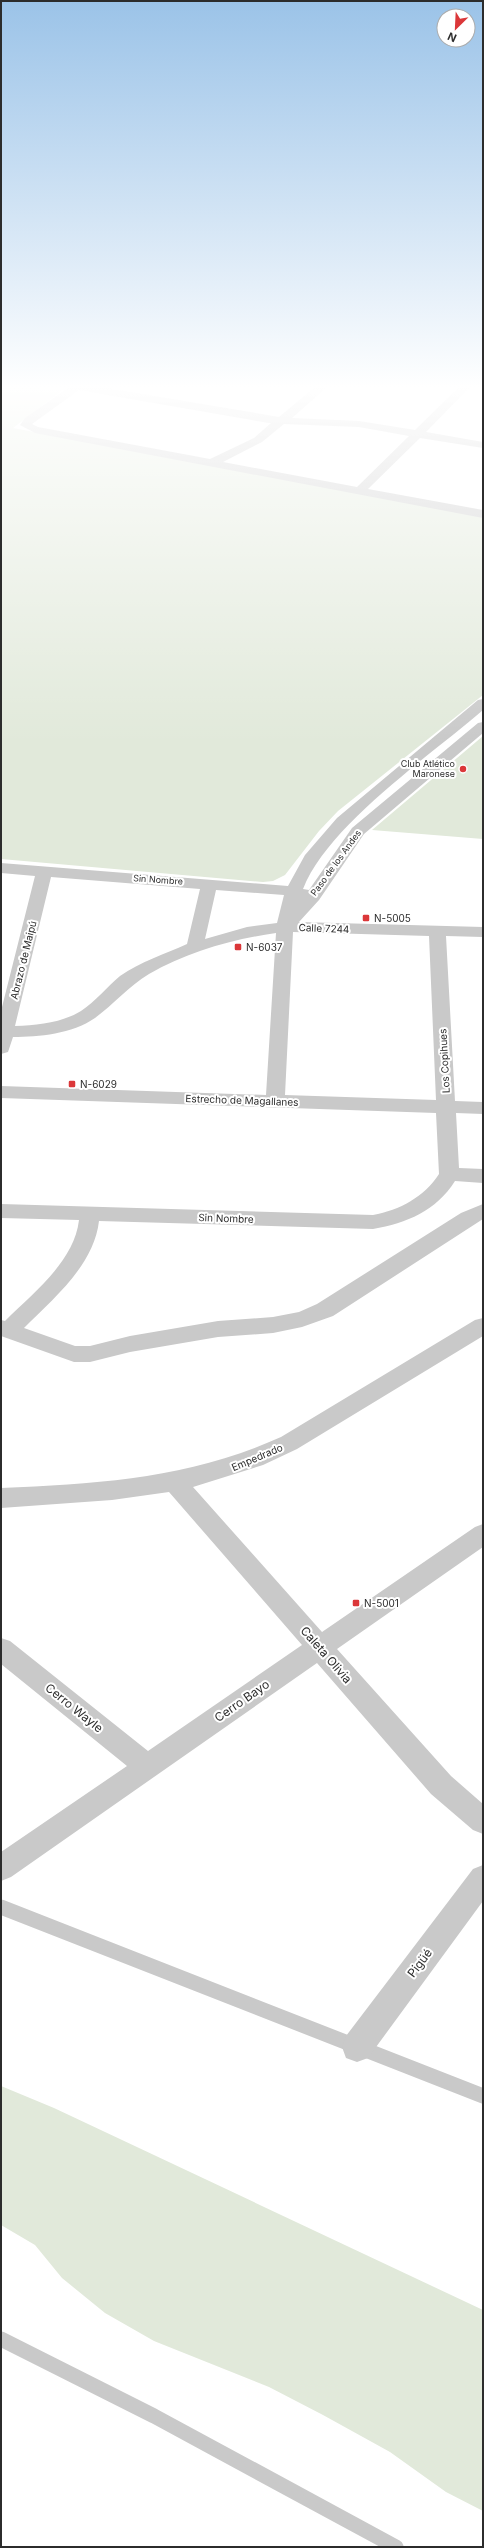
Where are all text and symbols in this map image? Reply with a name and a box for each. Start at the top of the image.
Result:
north arrow [436,8,476,48]
text: N [445,29,459,45]
place label: Club Atlético Maronese [401,758,455,779]
marker: Club Atlético Maronese [458,764,468,774]
street label: Paso de los Andes [308,827,363,898]
street label: Sin Nombre [133,872,183,887]
place label: N-5005 [374,912,411,924]
marker: N-5005 [361,913,371,923]
street label: Abrazo de Maipú [7,919,39,1000]
street label: Calle 7244 [298,921,350,935]
place label: N-6037 [246,941,283,953]
marker: N-6037 [233,942,243,952]
street label: Los Copihues [436,1028,452,1094]
place label: N-6029 [80,1078,117,1090]
marker: N-6029 [67,1079,77,1089]
street label: Estrecho de Magallanes [185,1092,299,1108]
street label: Sin Nombre [198,1211,254,1225]
street label: Empedrado [230,1441,284,1473]
place label: N-5001 [364,1597,399,1609]
marker: N-5001 [351,1598,361,1608]
street label: Caleta Olivia [297,1623,355,1686]
street label: Cerro Bayo [211,1676,272,1725]
street label: Cerro Wayle [42,1680,106,1735]
street label: Pigüé [404,1945,435,1980]

